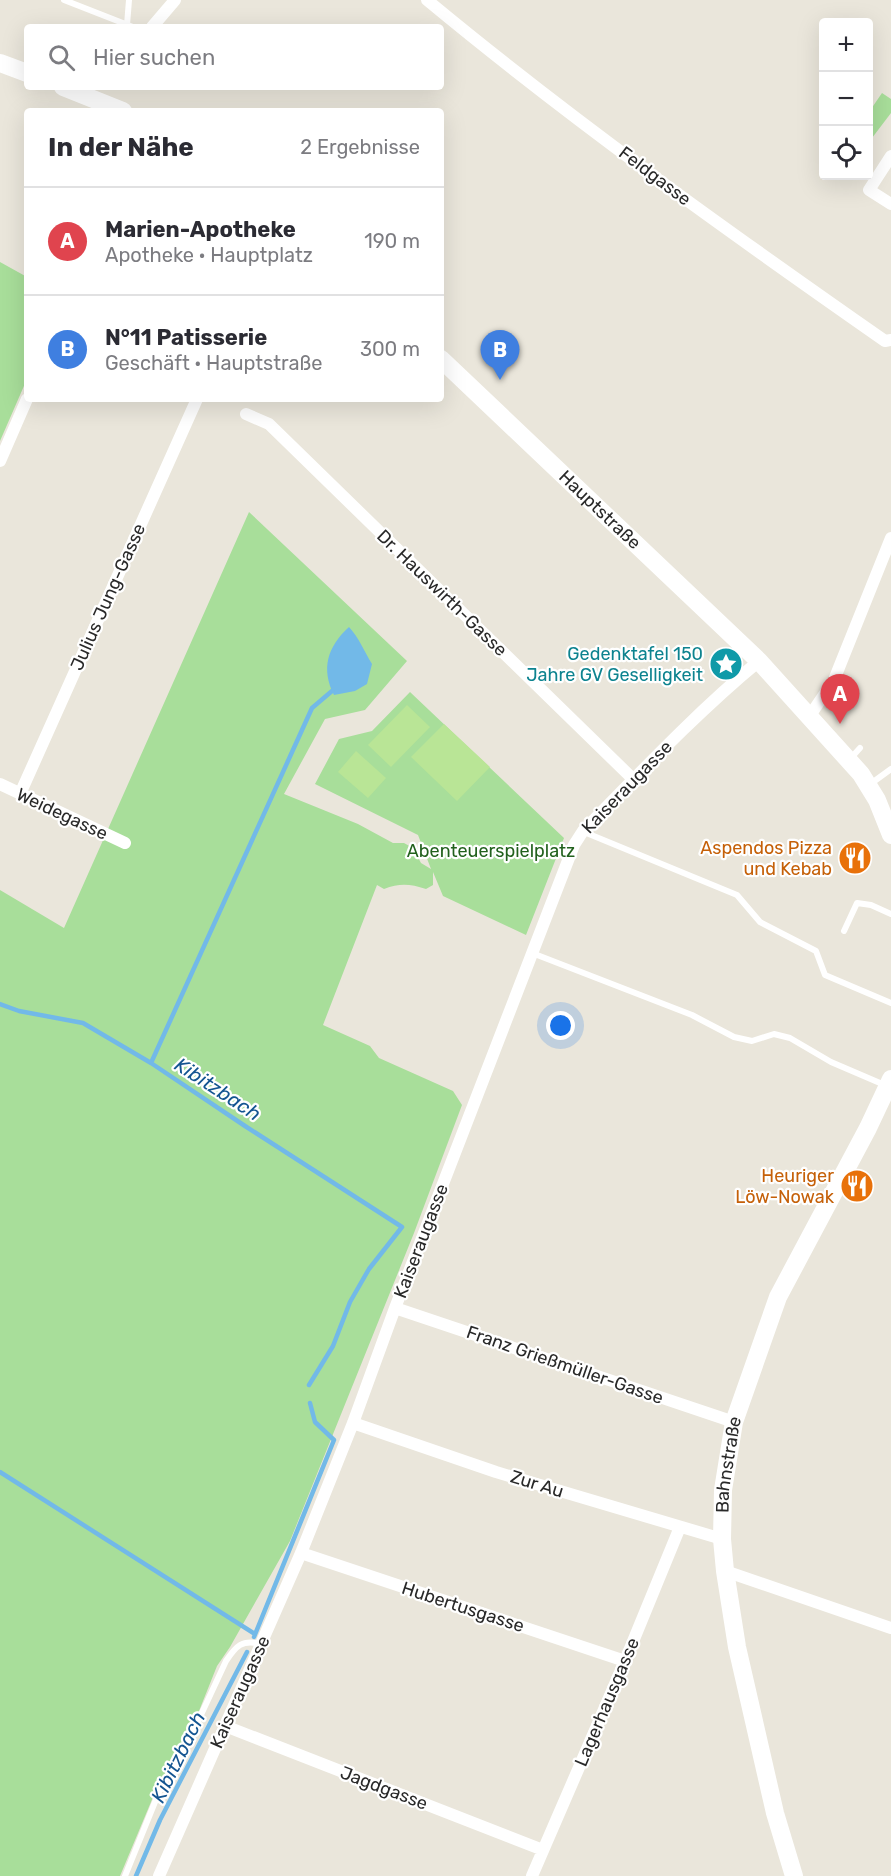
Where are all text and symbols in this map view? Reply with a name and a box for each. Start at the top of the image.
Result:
map controls [819,18,873,180]
button: + [819,18,873,72]
search box [24,24,444,90]
icon: search [45,41,78,74]
text: Hier suchen [93,44,215,71]
button: − [819,72,873,126]
button: locate [819,126,873,180]
text: In der Nähe [48,132,194,163]
text: 2 Ergebnisse [300,135,420,159]
street label: Feldgasse [615,142,695,210]
text: Marien-Apotheke [105,216,296,243]
text: A [60,229,75,253]
text: 190 m [364,229,420,253]
text: Apotheke · Hauptplatz [105,243,313,267]
text: N°11 Patisserie [105,324,267,351]
pin: B [480,330,520,380]
text: B [60,337,75,361]
text: 300 m [360,337,420,361]
text: Geschäft · Hauptstraße [105,351,323,375]
street label: Hauptstraße [554,466,645,554]
street label: Julius Jung-Gasse [66,520,150,674]
street label: Dr. Hauswirth-Gasse [372,525,512,661]
place label: Gedenktafel 150 Jahre GV Geselligkeit [526,643,703,686]
place icon: Gedenktafel 150 Jahre GV Geselligkeit [708,646,744,682]
pin: A [820,674,860,724]
street label: Kaiseraugasse [577,736,677,838]
street label: Weidegasse [13,783,111,845]
place label: Aspendos Pizza und Kebab [700,837,832,880]
park label: Abenteuerspielplatz [407,840,575,862]
restaurant icon: Aspendos Pizza und Kebab [837,840,873,876]
your location [546,1011,575,1040]
water label: Kibitzbach [170,1052,266,1126]
place label: Heuriger Löw-Nowak [735,1165,835,1208]
restaurant icon: Heuriger Löw-Nowak [839,1168,875,1204]
street label: Kaiseraugasse [389,1181,453,1301]
street label: Franz Grießmüller-Gasse [464,1321,666,1409]
street label: Bahnstraße [712,1413,746,1513]
street label: Zur Au [508,1466,566,1502]
street label: Hubertusgasse [399,1577,527,1637]
street label: Kaiseraugasse [205,1632,275,1752]
street label: Lagerhausgasse [570,1634,644,1770]
water label: Kibitzbach [146,1708,210,1806]
street label: Jagdgasse [337,1761,431,1815]

